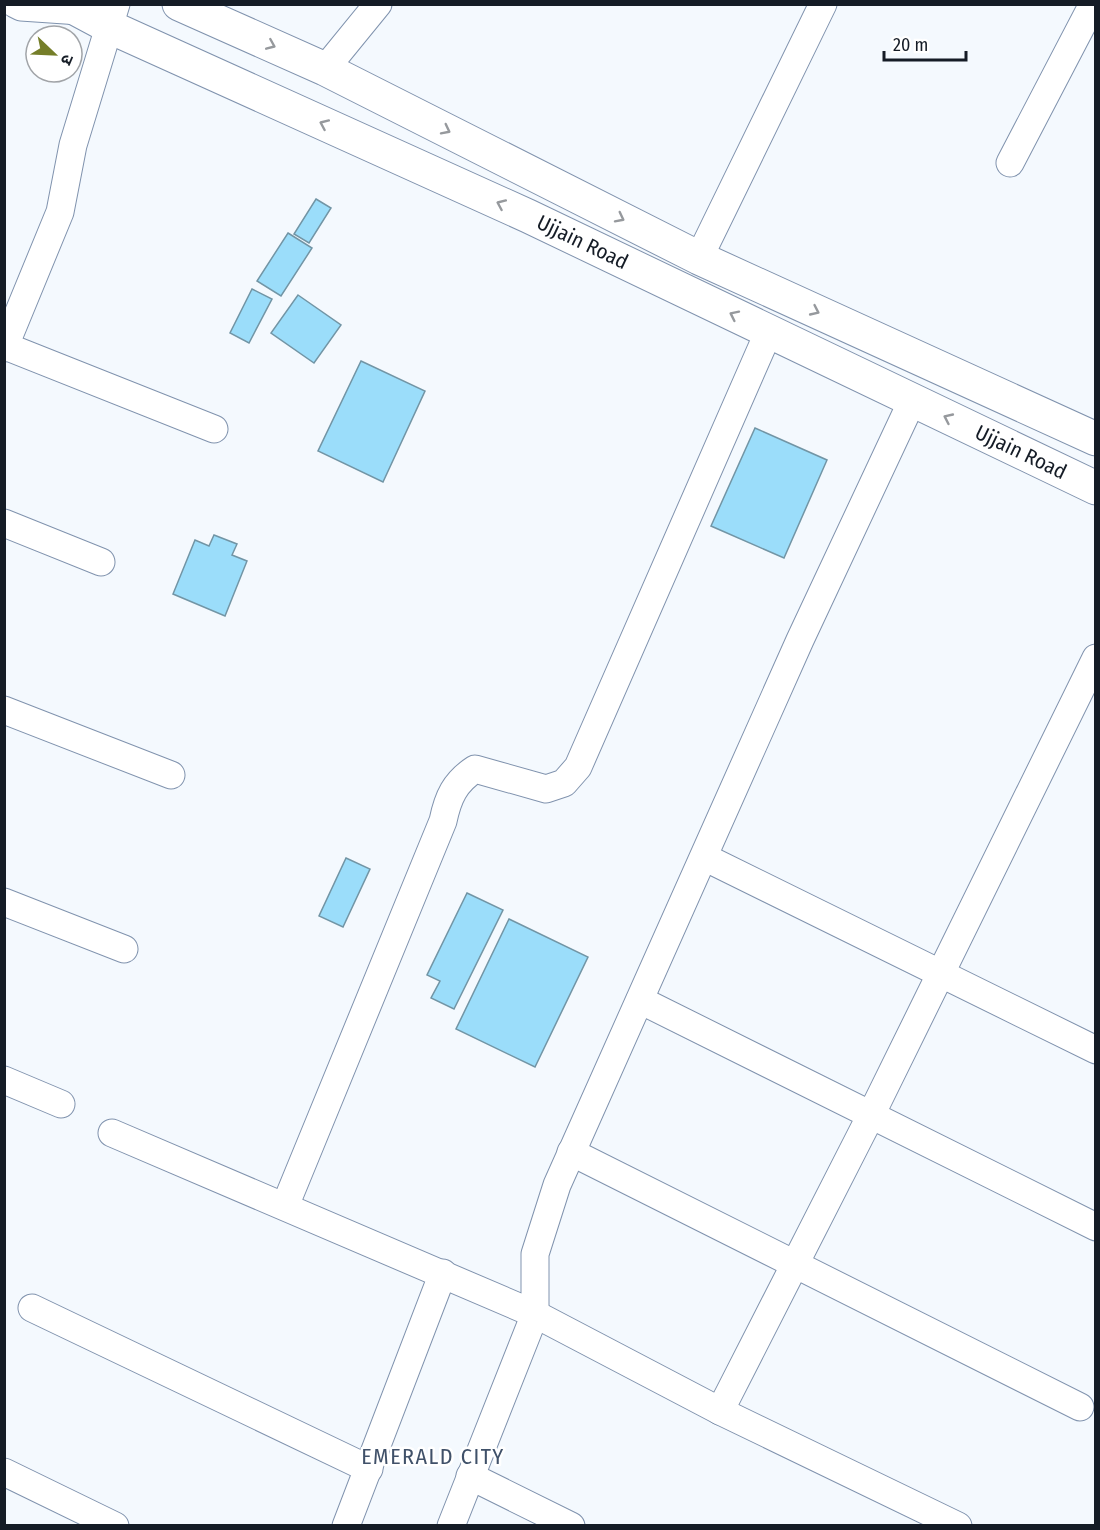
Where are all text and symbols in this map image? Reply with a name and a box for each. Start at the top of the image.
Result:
north arrow [24,24,84,84]
scale bar [884,24,966,62]
text: 20 m [893,34,928,56]
one-way arrow [264,38,275,50]
text: उ [57,52,78,68]
one-way arrow [319,119,330,131]
one-way arrow [440,123,451,134]
one-way arrow [497,199,508,211]
street label: Ujjain Road [533,209,632,275]
one-way arrow [614,211,625,222]
one-way arrow [809,304,820,316]
one-way arrow [730,310,741,322]
one-way arrow [943,414,954,426]
street label: Ujjain Road [971,419,1071,485]
district label: EMERALD CITY [361,1443,505,1470]

